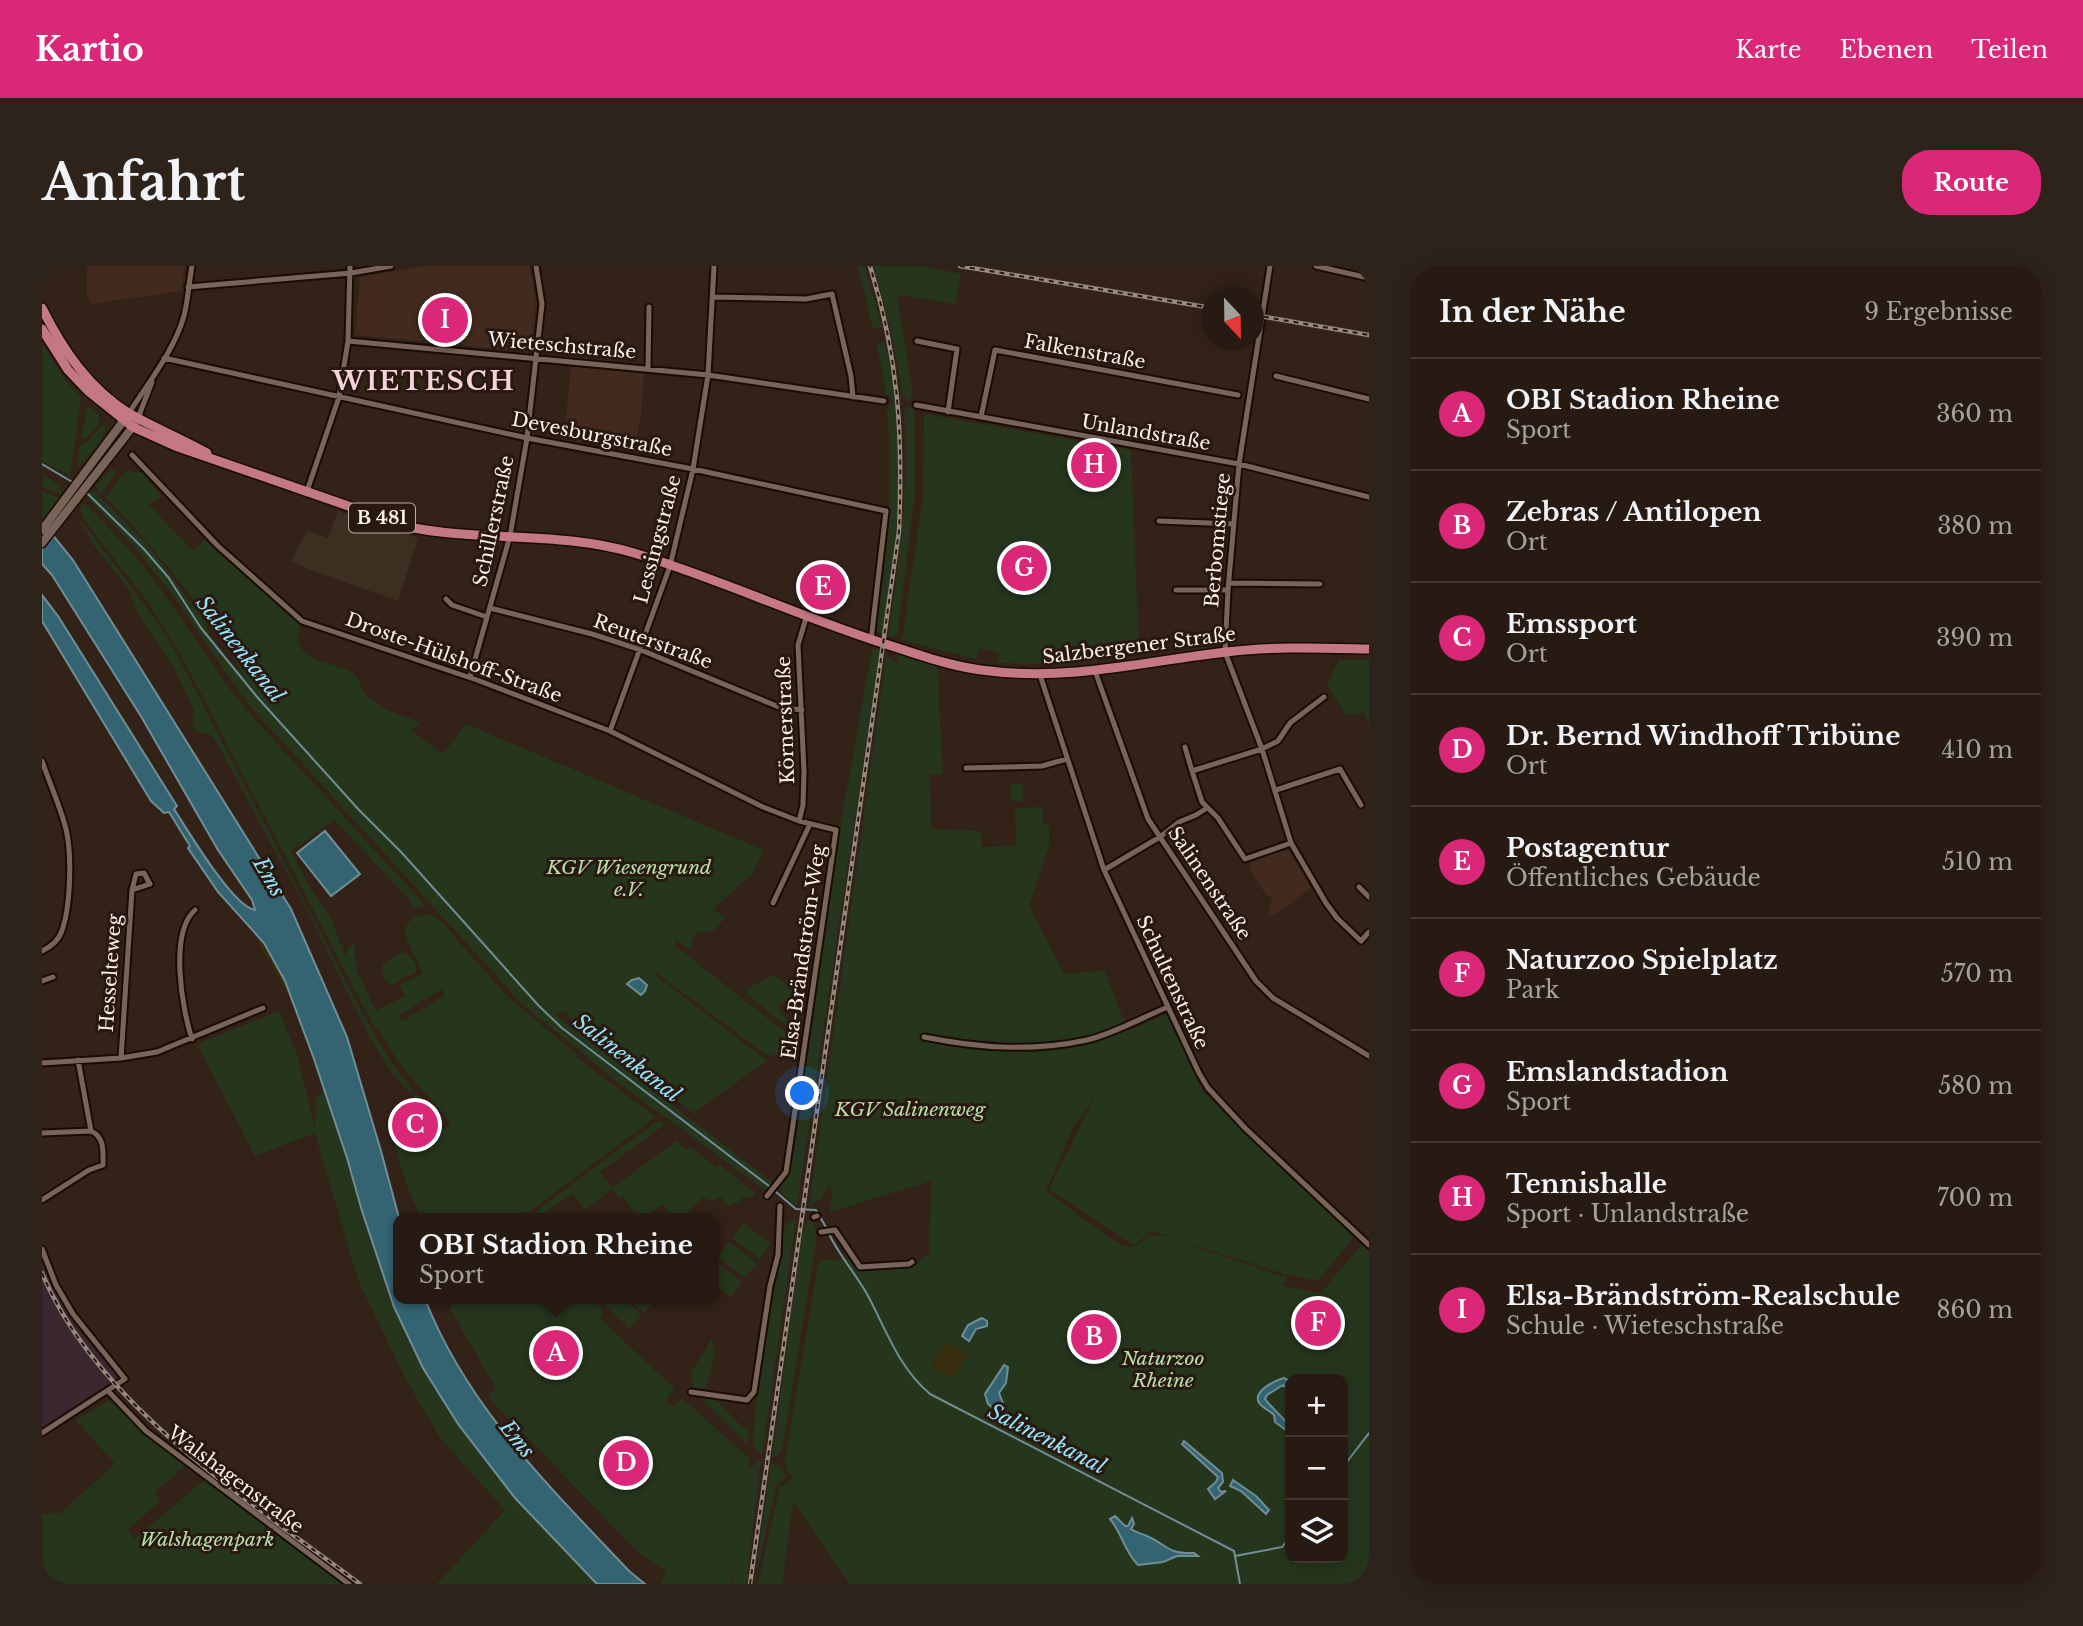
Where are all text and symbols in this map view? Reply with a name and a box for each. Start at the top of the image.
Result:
text: Kartio [35,29,144,70]
text: Karte [1735,35,1802,64]
text: Ebenen [1840,35,1933,64]
text: Teilen [1971,35,2048,64]
button: Route [1902,150,2041,215]
text: Anfahrt [42,152,245,213]
north arrow [1201,287,1264,350]
text: In der Nähe [1439,293,1626,330]
pin: I [422,294,468,346]
text: 9 Ergebnisse [1864,298,2013,326]
street label: Wieteschstraße [486,327,637,363]
street label: Falkenstraße [1022,329,1147,373]
district label: WIETESCH [331,365,516,397]
text: OBI Stadion Rheine [1506,384,1780,416]
text: A [1453,400,1471,428]
text: 360 m [1936,400,2013,428]
street label: Devesburgstraße [510,408,674,461]
street label: Unlandstraße [1080,410,1212,455]
text: Sport [1506,416,1571,444]
pin: H [1071,439,1117,491]
street label: Schillerstraße [468,453,519,589]
street label: Lessingstraße [629,472,686,606]
street label: Berbomstiege [1200,472,1235,608]
text: Zebras / Antilopen [1506,496,1761,528]
road number: B 481 [349,504,415,532]
text: B [1453,512,1471,540]
text: 380 m [1937,512,2013,540]
text: Ort [1506,528,1547,556]
pin: G [1001,542,1047,594]
pin: E [800,561,846,613]
water label: Salinenkanal [190,590,290,708]
street label: Droste-Hülshoff-Straße [342,608,565,707]
text: Emssport [1506,608,1637,640]
street label: Reuterstraße [590,609,715,674]
street label: Salzbergener Straße [1041,622,1237,669]
text: C [1453,624,1471,652]
text: 390 m [1936,624,2013,652]
text: Ort [1506,640,1547,668]
street label: Körnerstraße [772,656,799,784]
text: Dr. Bernd Windhoff Tribüne [1506,720,1900,752]
text: D [1451,736,1473,764]
text: 410 m [1942,736,2013,764]
text: Ort [1506,752,1547,780]
street label: Salinenstraße [1163,822,1256,944]
text: Postagentur [1506,832,1669,864]
street label: Elsa-Brändström-Weg [777,843,830,1061]
text: E [1453,848,1471,876]
text: 510 m [1942,848,2013,876]
water label: Ems [247,852,291,902]
park label: KGV Wiesengrund e.V. [546,856,712,901]
text: Öffentliches Gebäude [1506,864,1761,892]
street label: Schultenstraße [1132,912,1214,1053]
street label: Hesselteweg [95,913,126,1033]
text: Naturzoo Spielplatz [1506,944,1778,976]
text: F [1454,960,1470,988]
text: 570 m [1941,960,2013,988]
text: Park [1506,976,1559,1004]
water label: Salinenkanal [568,1008,686,1108]
text: Emslandstadion [1506,1056,1728,1088]
text: G [1452,1072,1472,1100]
text: 580 m [1938,1072,2013,1100]
your location [785,1076,819,1110]
text: Sport [1506,1088,1571,1116]
park label: KGV Salinenweg [834,1098,987,1121]
pin: C [392,1099,438,1151]
text: Tennishalle [1506,1168,1667,1200]
text: H [1451,1184,1473,1212]
text: 700 m [1937,1184,2013,1212]
text: Sport · Unlandstraße [1506,1200,1749,1228]
popup [393,1213,719,1304]
text: OBI Stadion Rheine [419,1229,693,1261]
text: Sport [419,1261,484,1289]
text: Elsa-Brändström-Realschule [1506,1280,1900,1312]
text: I [1457,1296,1467,1324]
text: 860 m [1937,1296,2013,1324]
pin: F [1295,1297,1341,1349]
pin: B [1071,1311,1117,1363]
text: Schule · Wieteschstraße [1506,1312,1784,1340]
pin: A [533,1327,579,1379]
park label: Naturzoo Rheine [1121,1347,1204,1392]
map controls [1285,1374,1348,1563]
button: + [1285,1374,1348,1437]
water label: Salinenkanal [984,1398,1111,1480]
water label: Ems [493,1414,540,1463]
street label: Walshagenstraße [162,1420,308,1538]
pin: D [603,1437,649,1489]
button: − [1285,1437,1348,1500]
button: layers [1285,1500,1348,1563]
park label: Walshagenpark [140,1528,274,1551]

